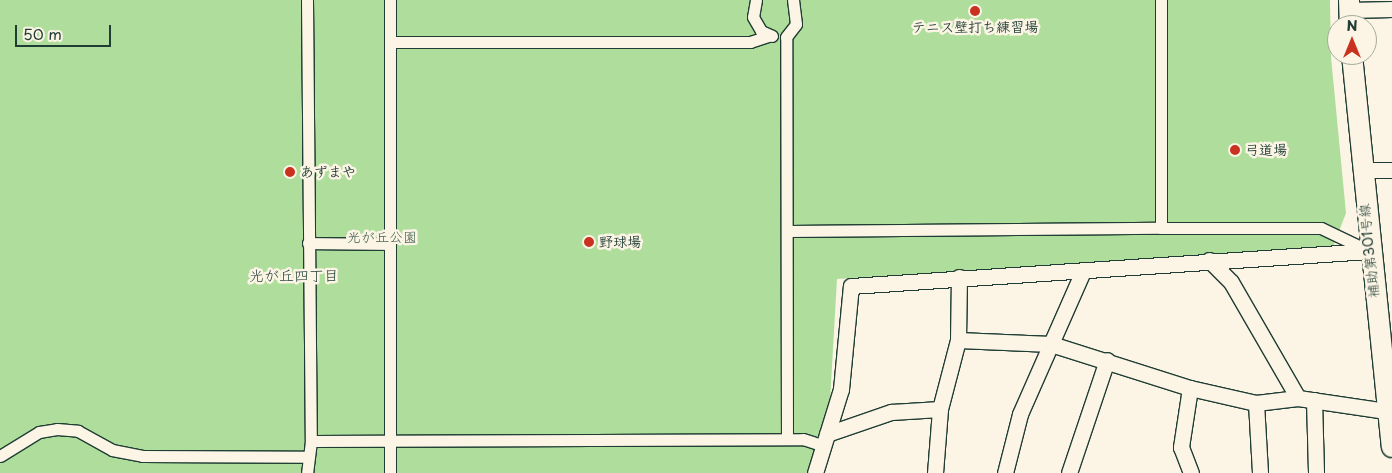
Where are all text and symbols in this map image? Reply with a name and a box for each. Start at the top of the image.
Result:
marker: テニス壁打ち練習場 [969,5,981,17]
scale bar [18,15,114,47]
north arrow [1327,15,1377,65]
text: N [1346,15,1358,36]
place label: テニス壁打ち練習場 [912,19,1038,35]
text: 50 m [23,22,62,45]
place label: 弓道場 [1245,142,1287,158]
marker: 弓道場 [1229,144,1241,156]
place label: あずまや [300,164,356,180]
marker: あずまや [284,166,296,178]
street label: 補助第301号線 [1356,203,1382,299]
park label: 光が丘公園 [347,229,417,245]
place label: 野球場 [599,234,641,250]
marker: 野球場 [583,236,595,248]
district label: 光が丘四丁目 [249,266,339,284]

